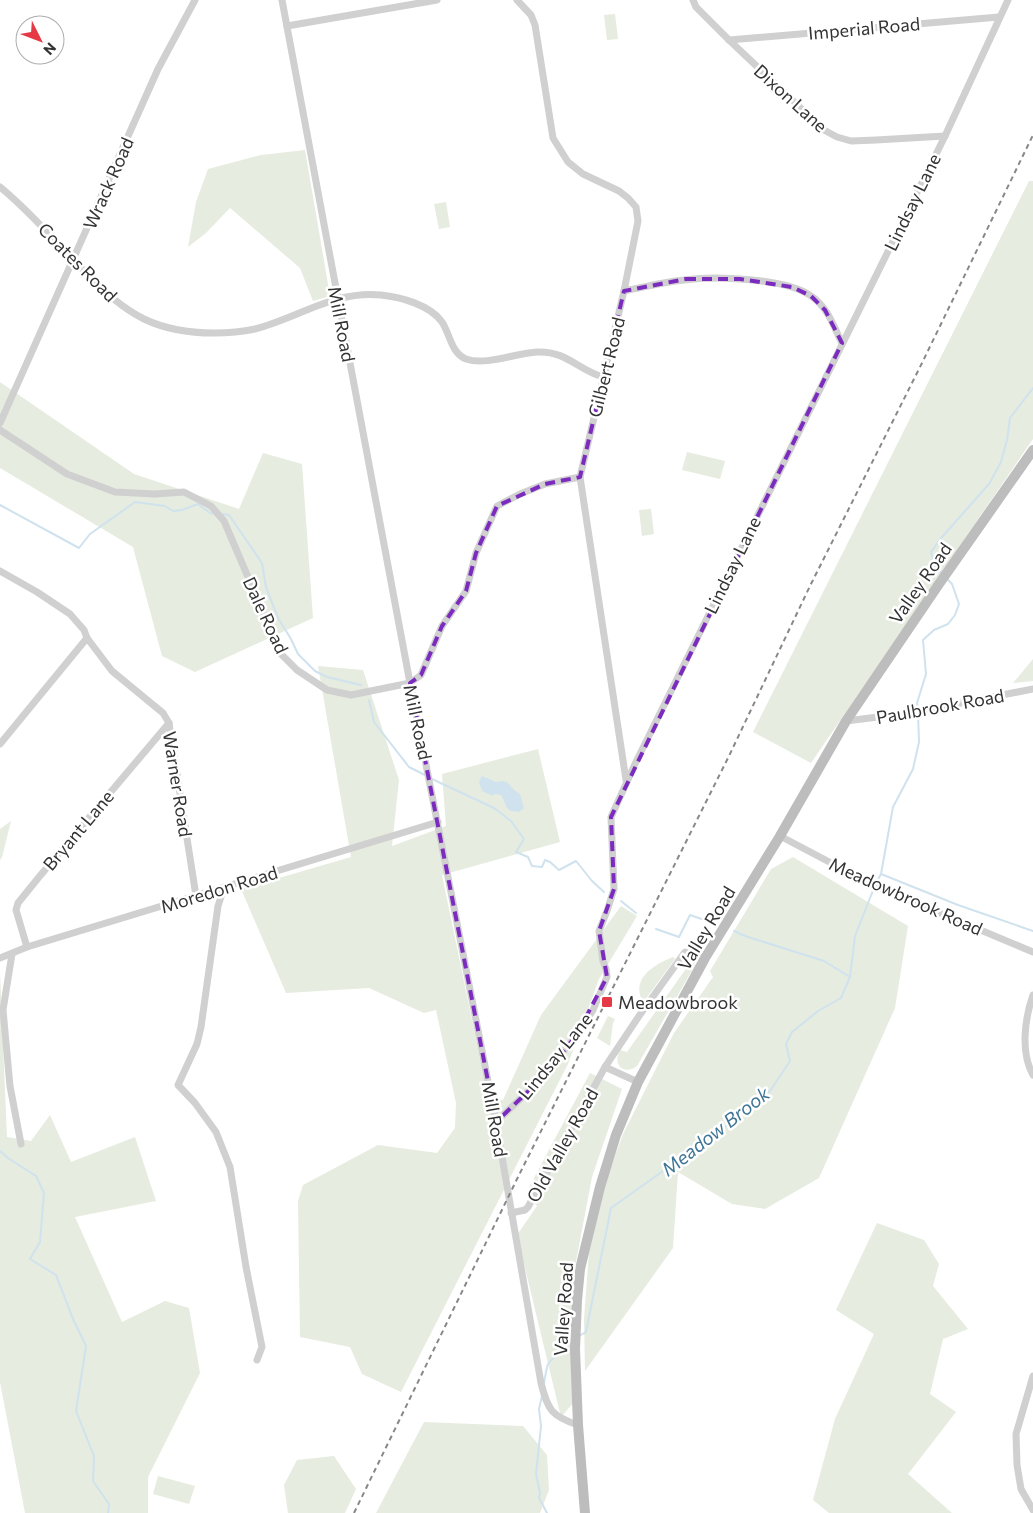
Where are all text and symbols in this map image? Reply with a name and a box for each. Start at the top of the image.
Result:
street label: Imperial Road [807,12,921,44]
north arrow [15,15,65,65]
text: N [40,39,60,59]
street label: Dixon Lane [750,59,832,137]
street label: Wrack Road [78,134,138,232]
street label: Lindsay Lane [879,150,945,254]
street label: Coates Road [34,218,122,306]
street label: Mill Road [324,284,360,364]
street label: Gilbert Road [583,315,629,419]
street label: Lindsay Lane [699,513,765,617]
street label: Valley Road [884,538,956,628]
street label: Dale Road [239,573,293,657]
street label: Mill Road [399,682,437,762]
street label: Paulbrook Road [874,684,1006,728]
street label: Warner Road [159,730,197,838]
street label: Bryant Lane [38,785,118,875]
street label: Meadowbrook Road [826,852,986,940]
street label: Moredon Road [158,861,280,917]
street label: Valley Road [672,882,740,974]
place label: Meadowbrook [618,991,738,1013]
marker: Meadowbrook [600,995,614,1009]
street label: Lindsay Lane [513,1008,597,1104]
street label: Mill Road [478,1079,512,1159]
water label: Meadow Brook [656,1081,774,1180]
street label: Old Valley Road [522,1084,602,1206]
street label: Valley Road [549,1261,577,1357]

